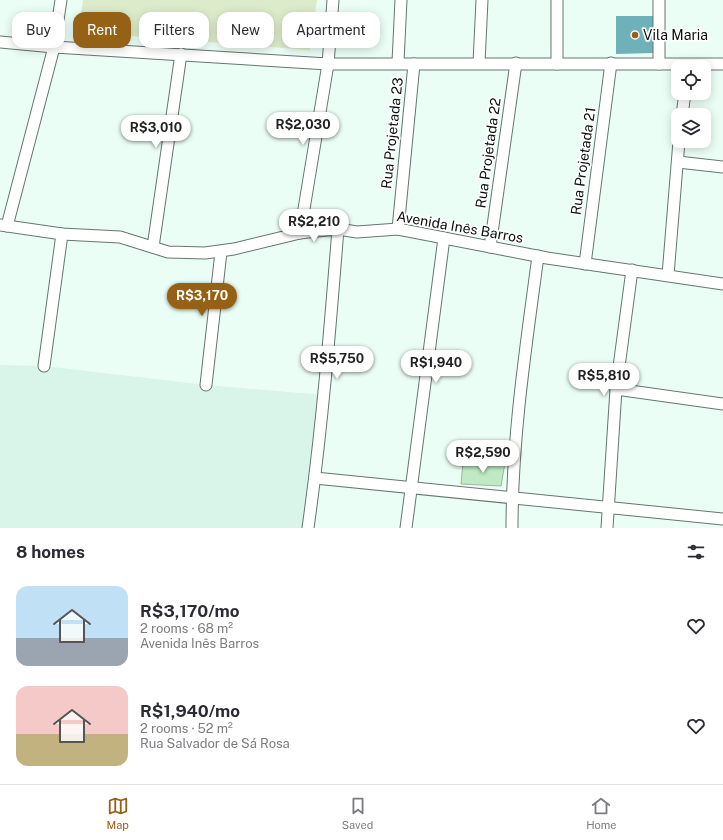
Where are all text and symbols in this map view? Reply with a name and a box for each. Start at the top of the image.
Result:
chip: Buy [12,12,65,48]
chip: Rent [73,12,131,48]
chip: Filters [139,12,209,48]
chip: New [217,12,274,48]
chip: Apartment [282,12,380,48]
place label: Vila Maria [643,27,708,43]
marker: Vila Maria [630,30,640,40]
map controls [671,60,711,148]
button: locate [671,60,711,100]
street label: Rua Projetada 23 [378,76,406,189]
street label: Rua Projetada 22 [472,97,504,209]
street label: Rua Projetada 21 [568,106,598,216]
button: layers [671,108,711,148]
pin: R$2,030 [266,112,340,146]
pin: R$3,010 [119,115,193,149]
text: R$2,030 [275,117,331,132]
text: R$3,010 [130,120,182,135]
street label: Avenida Inês Barros [395,208,525,246]
pin: R$2,210 [277,209,351,243]
text: R$2,210 [288,214,340,229]
pin: R$3,170 [165,283,239,317]
text: R$3,170 [176,288,228,303]
pin: R$5,750 [300,346,374,380]
pin: R$1,940 [399,350,473,384]
text: R$5,750 [310,351,364,366]
text: R$1,940 [410,355,462,370]
pin: R$5,810 [567,363,641,397]
text: R$5,810 [578,368,630,383]
pin: R$2,590 [446,440,520,474]
text: R$2,590 [455,445,511,460]
icon: filters [685,541,707,563]
text: 8 homes [16,542,85,562]
text: R$3,170/mo [140,601,240,621]
icon: home [48,602,96,650]
icon: heart [685,615,707,637]
text: 2 rooms · 68 m² [140,621,233,636]
text: Avenida Inês Barros [140,636,259,651]
text: R$1,940/mo [140,701,240,721]
icon: home [48,702,96,750]
icon: heart [685,715,707,737]
text: 2 rooms · 52 m² [140,721,233,736]
text: Rua Salvador de Sá Rosa [140,736,290,751]
tab: Map [106,795,129,831]
tab: Saved [342,795,373,831]
tab: Home [586,795,617,831]

